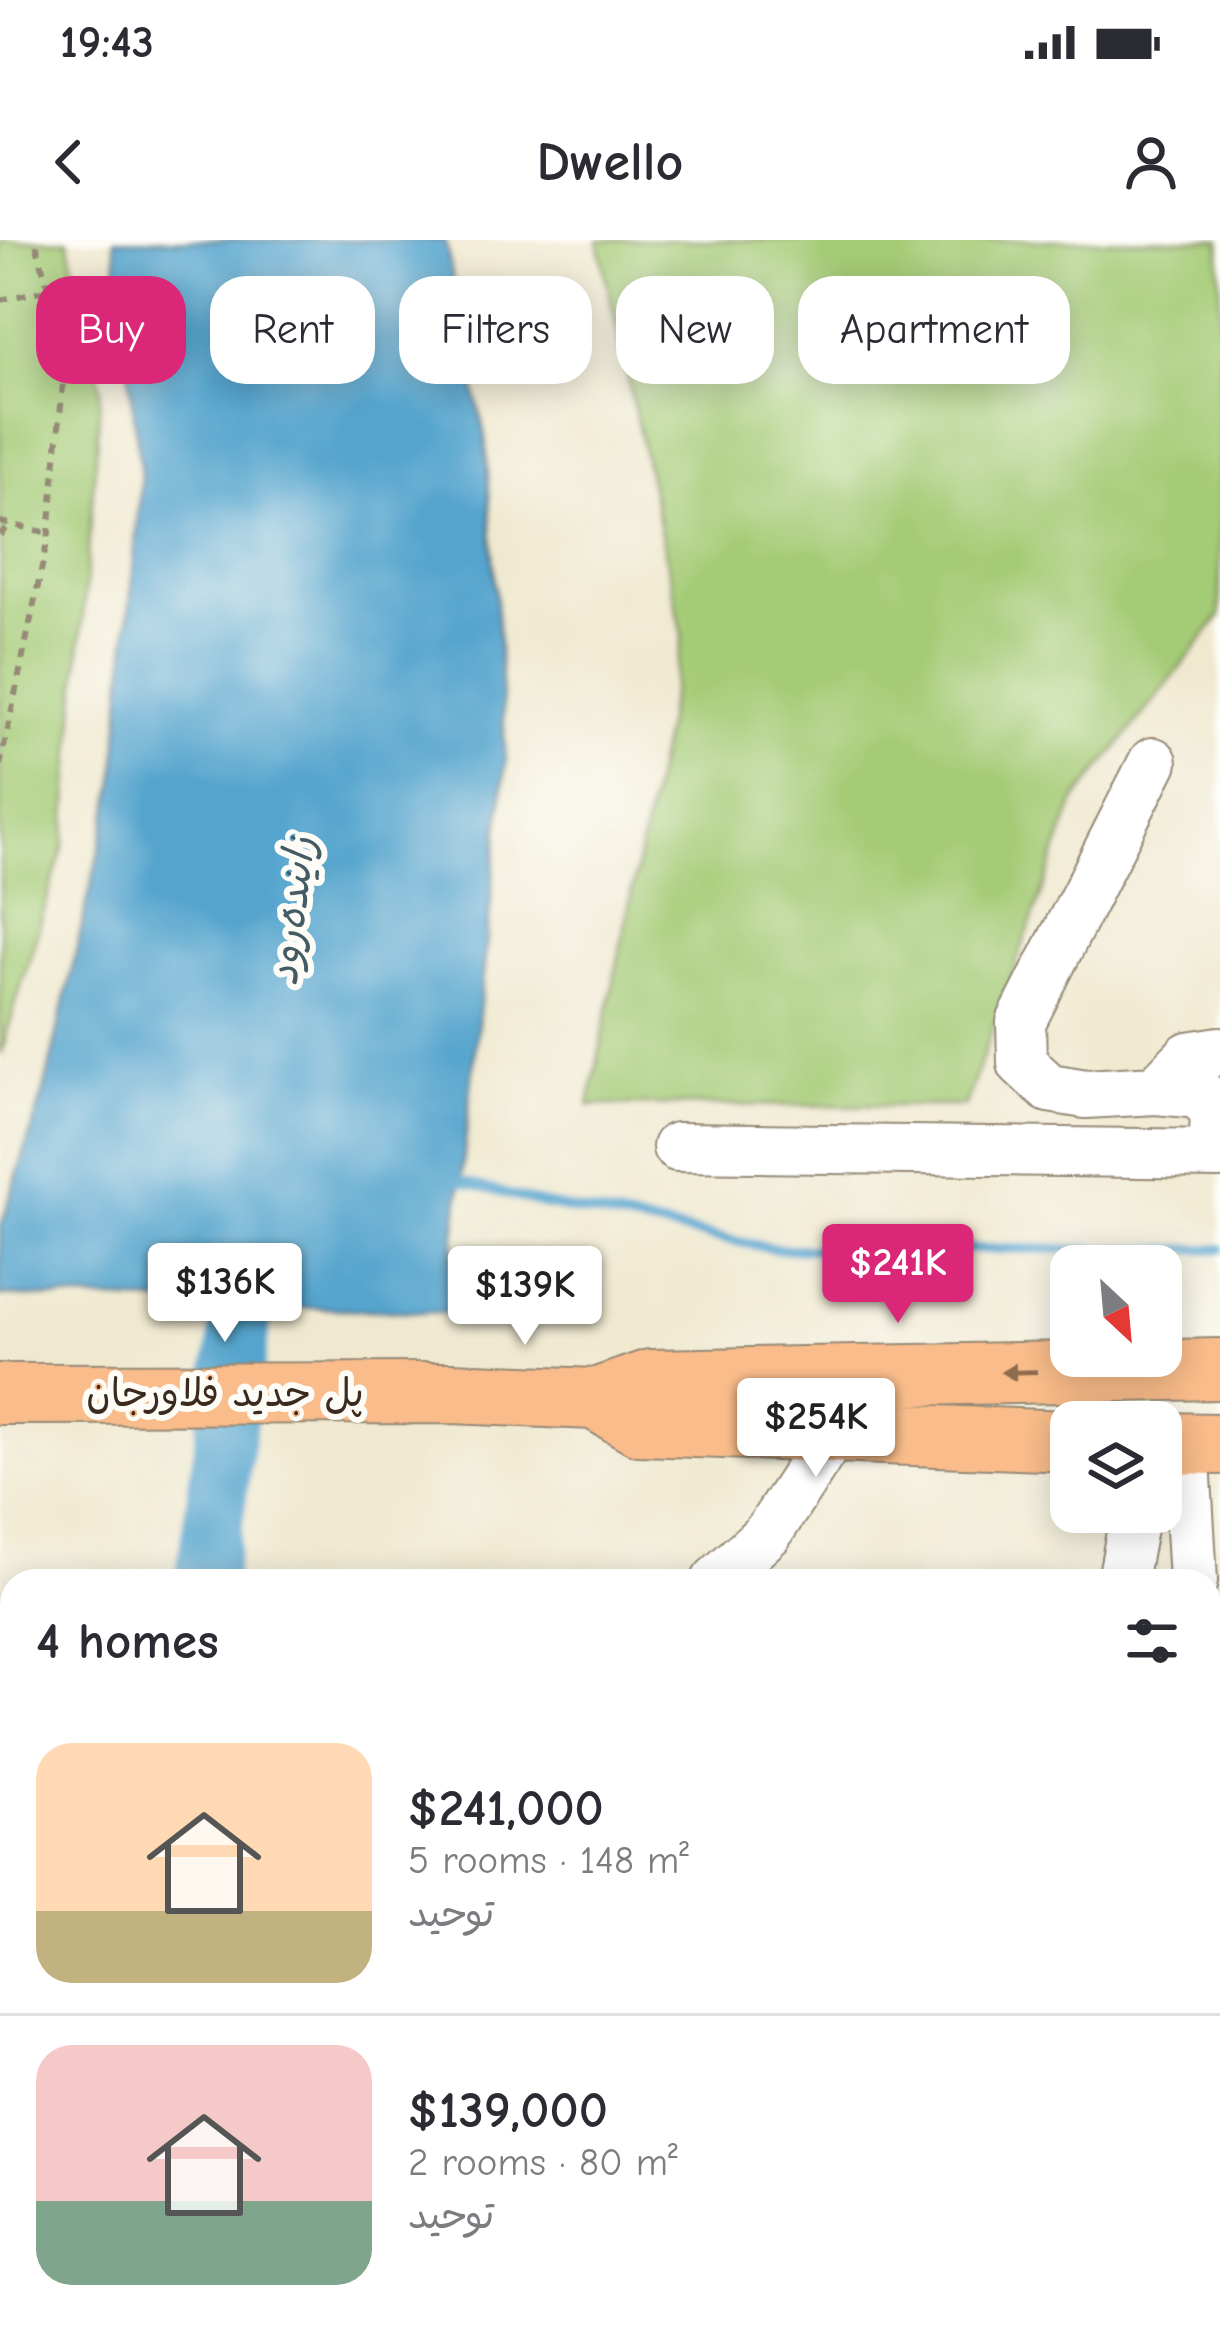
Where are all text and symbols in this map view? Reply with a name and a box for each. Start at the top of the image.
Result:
text: 19:43 [60,16,154,68]
icon: back [36,129,102,195]
icon: person [1118,129,1184,195]
text: Dwello [536,131,684,194]
chip: Buy [36,276,186,384]
chip: Rent [210,276,375,384]
chip: Filters [399,276,592,384]
chip: New [616,276,774,384]
chip: Apartment [798,276,1070,384]
water label: زاینده‌رود [259,833,326,988]
pin: $241K [814,1224,982,1326]
text: $241K [849,1240,947,1285]
pin: $136K [141,1243,309,1345]
north arrow [1050,1245,1182,1377]
map controls [1050,1245,1182,1533]
pin: $139K [441,1246,609,1348]
text: $136K [175,1259,275,1304]
text: $139K [475,1262,575,1307]
one-way arrow [999,1362,1037,1382]
street label: پل جدید فلاورجان [86,1371,364,1417]
pin: $254K [732,1378,900,1480]
text: $254K [764,1394,868,1439]
button: layers [1050,1401,1182,1533]
icon: filters [1119,1608,1185,1674]
text: 4 homes [36,1612,219,1671]
text: $241,000 [408,1779,604,1838]
icon: home [132,1791,276,1935]
text: 5 rooms · 148 m² [408,1838,689,1883]
text: توحید [408,1891,494,1936]
text: $139,000 [408,2081,608,2140]
icon: home [132,2093,276,2237]
text: 2 rooms · 80 m² [408,2140,678,2185]
text: توحید [408,2193,494,2238]

